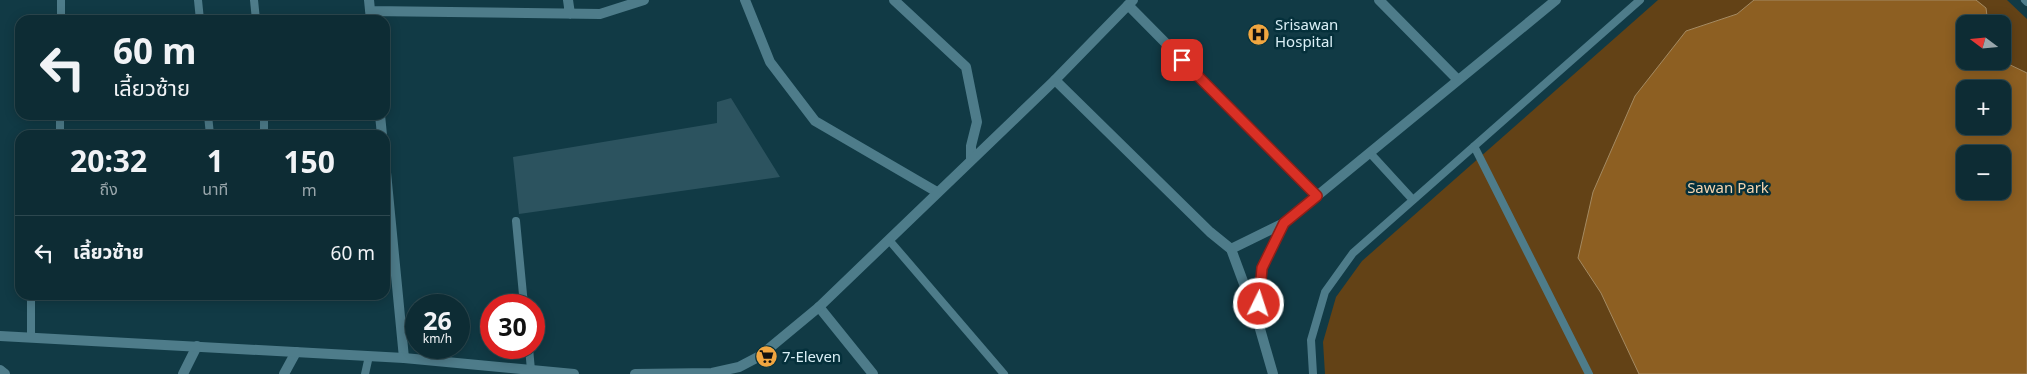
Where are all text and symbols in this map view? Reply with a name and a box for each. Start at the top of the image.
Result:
place label: Srisawan Hospital [1275,14,1338,51]
north arrow [1956,15,2011,70]
map controls [1956,15,2011,200]
hospital icon: Srisawan Hospital [1247,22,1271,46]
text: 60 m [113,27,196,74]
icon: left [30,35,95,100]
pin [1161,39,1203,81]
icon: arrive [1168,46,1196,74]
text: เลี้ยวซ้าย [113,72,190,102]
button: + [1956,80,2011,135]
text: 20:32 [70,140,147,181]
text: 1 [207,140,224,181]
text: 150 [283,141,335,182]
button: − [1956,145,2011,200]
park label: Sawan Park [1687,177,1769,197]
text: ถึง [100,178,118,200]
text: นาที [202,178,228,200]
text: m [302,179,317,201]
icon: left [30,239,58,267]
text: เลี้ยวซ้าย [73,239,144,265]
text: 60 m [331,240,375,266]
position arrow [1232,277,1284,329]
speed limit sign: 30 [480,294,545,359]
text: 26 [423,303,452,337]
text: km/h [423,330,452,347]
supermarket icon: 7-Eleven [754,345,778,369]
place label: 7-Eleven [782,346,841,366]

